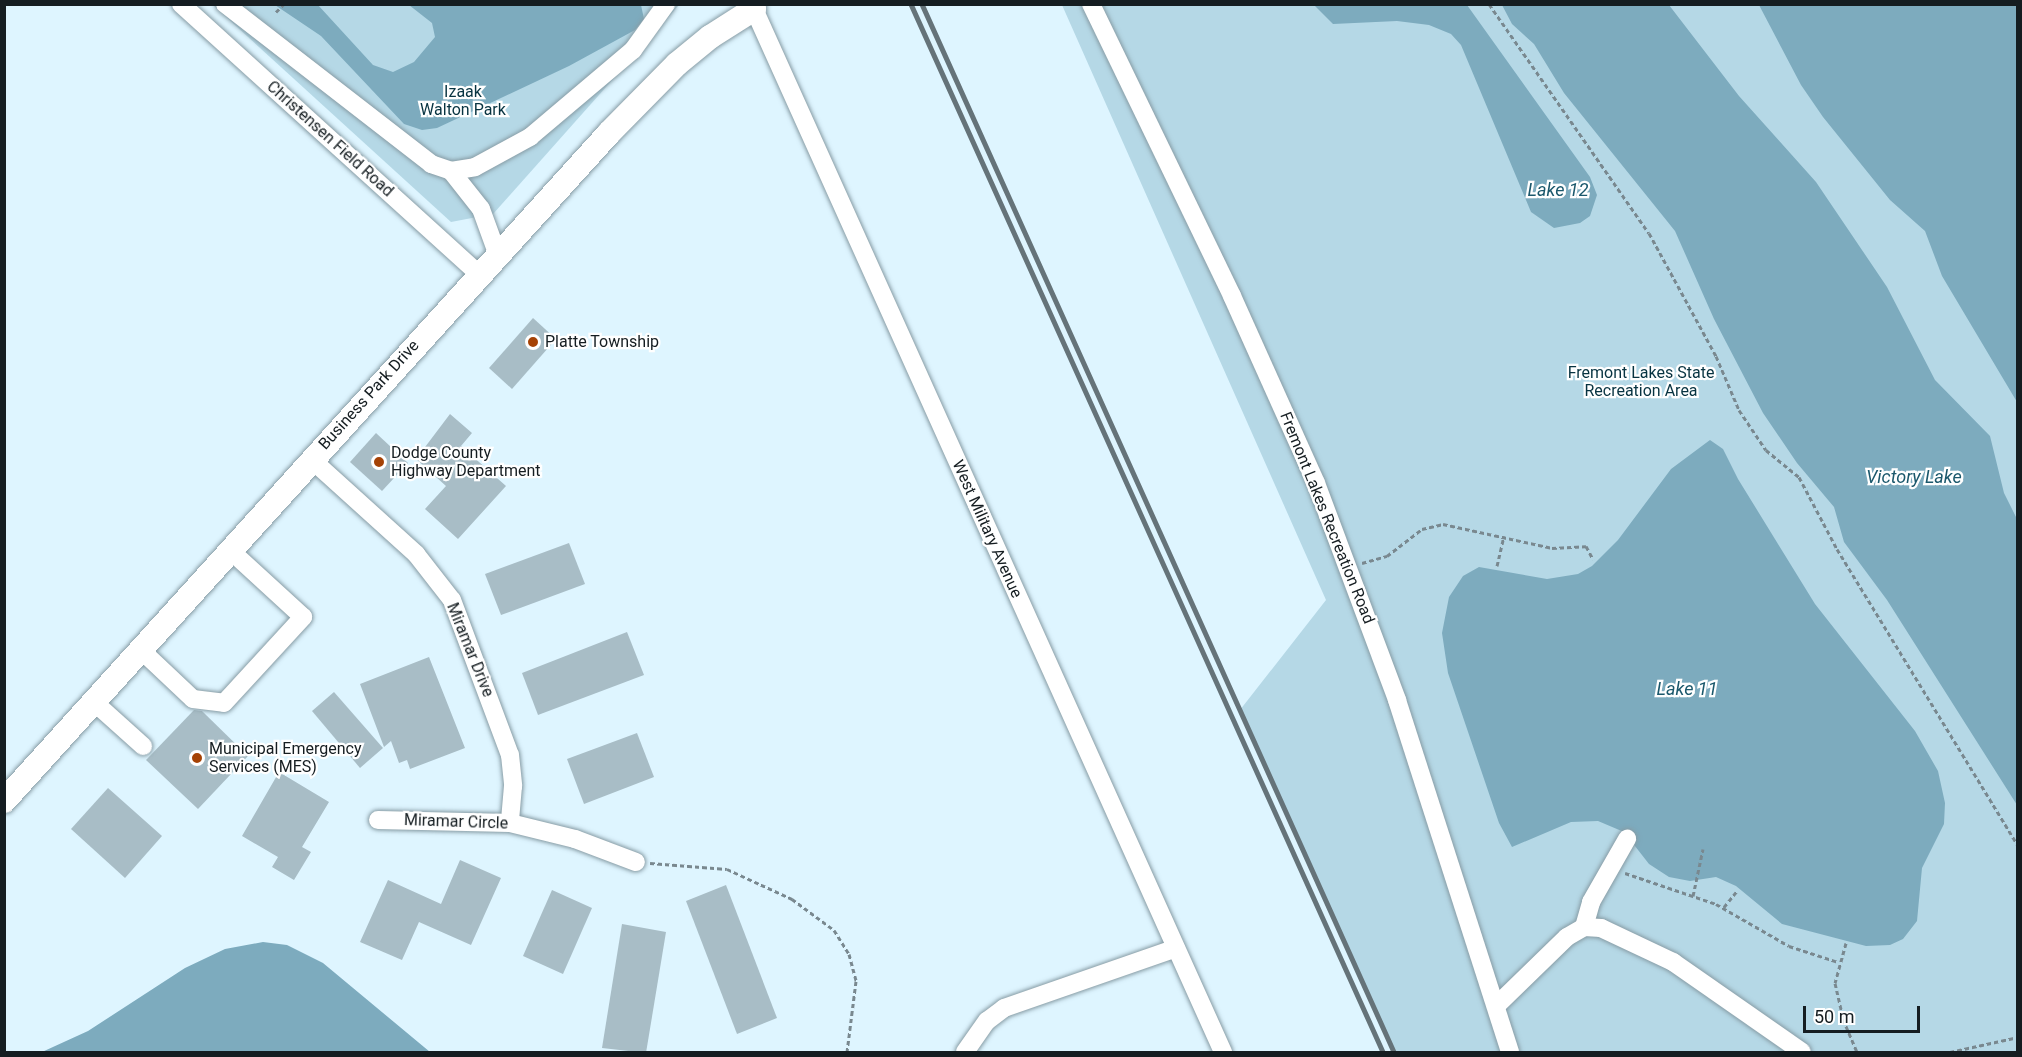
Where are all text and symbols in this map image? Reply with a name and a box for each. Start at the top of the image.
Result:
street label: Christensen Field Road [263,77,397,201]
park label: Izaak Walton Park [420,82,506,120]
water label: Lake 12 [1528,179,1588,201]
place label: Platte Township [545,332,659,352]
marker: Platte Township [526,335,540,349]
street label: Business Park Drive [315,336,423,454]
park label: Fremont Lakes State Recreation Area [1568,363,1714,401]
street label: Fremont Lakes Recreation Road [1276,409,1378,627]
place label: Dodge County Highway Department [391,443,541,481]
marker: Dodge County Highway Department [372,455,386,469]
street label: West Military Avenue [948,457,1026,601]
water label: Victory Lake [1866,466,1962,488]
street label: Miramar Drive [442,600,498,700]
water label: Lake 11 [1657,678,1717,700]
place label: Municipal Emergency Services (MES) [209,739,361,777]
marker: Municipal Emergency Services (MES) [190,751,204,765]
street label: Miramar Circle [404,811,508,833]
scale bar [1806,994,1923,1032]
text: 50 m [1814,1006,1854,1027]

